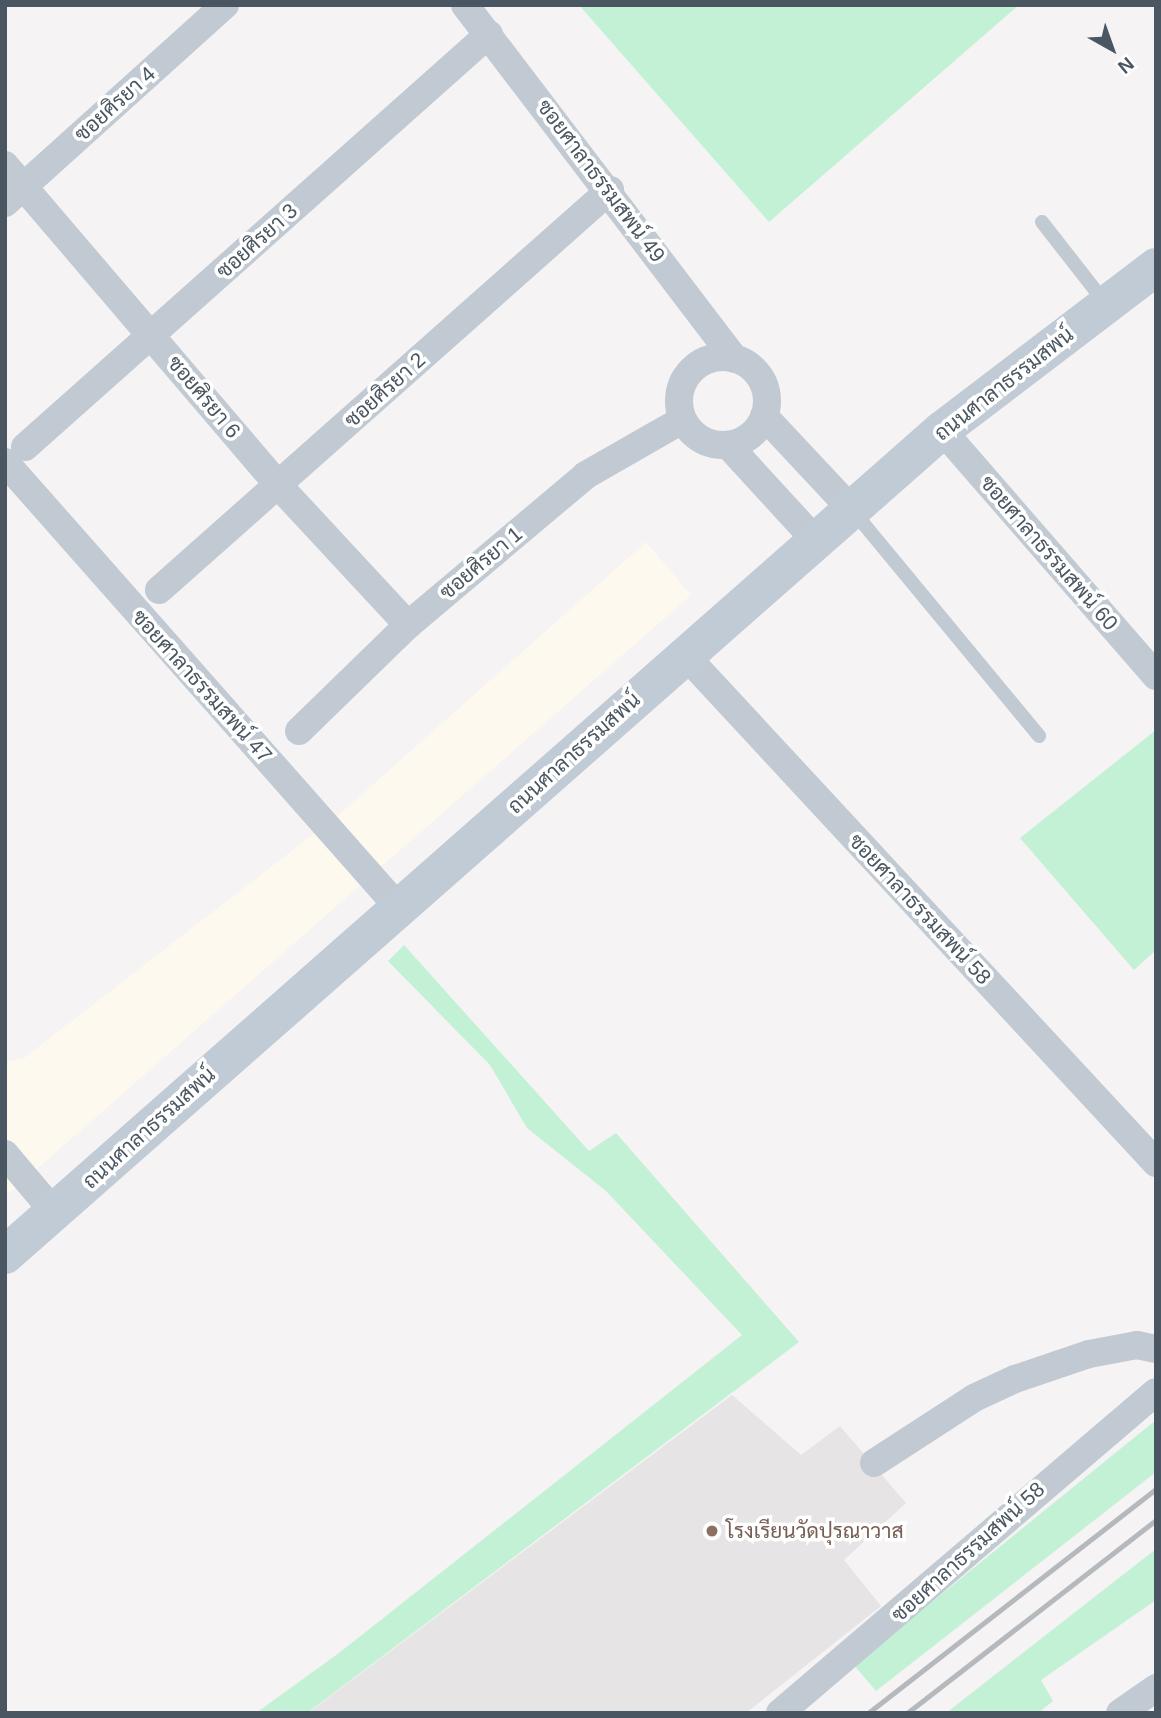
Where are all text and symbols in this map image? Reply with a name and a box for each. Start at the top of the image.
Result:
north arrow [1077,14,1147,84]
text: N [1114,53,1138,78]
street label: ซอยศิรยา 4 [69,61,161,147]
street label: ซอยศาลาธรรมสพน์ 49 [532,95,670,267]
street label: ซอยศิรยา 3 [211,198,303,284]
street label: ถนนศาลาธรรมสพน์ [929,322,1079,446]
street label: ซอยศิรยา 2 [339,347,431,433]
street label: ซอยศิรยา 6 [162,351,246,443]
street label: ซอยศาลาธรรมสพน์ 60 [975,470,1123,636]
street label: ซอยศิรยา 1 [435,521,527,605]
street label: ซอยศาลาธรรมสพน์ 47 [127,604,277,768]
street label: ถนนศาลาธรรมสพน์ [503,687,645,819]
street label: ซอยศาลาธรรมสพน์ 58 [844,828,996,990]
street label: ถนนศาลาธรรมสพน์ [78,1062,220,1194]
street label: ซอยศาลาธรรมสพน์ 58 [886,1477,1050,1627]
place label: โรงเรียนวัดปุรณาวาส [726,1518,904,1544]
marker: โรงเรียนวัดปุรณาวาส [704,1523,720,1539]

